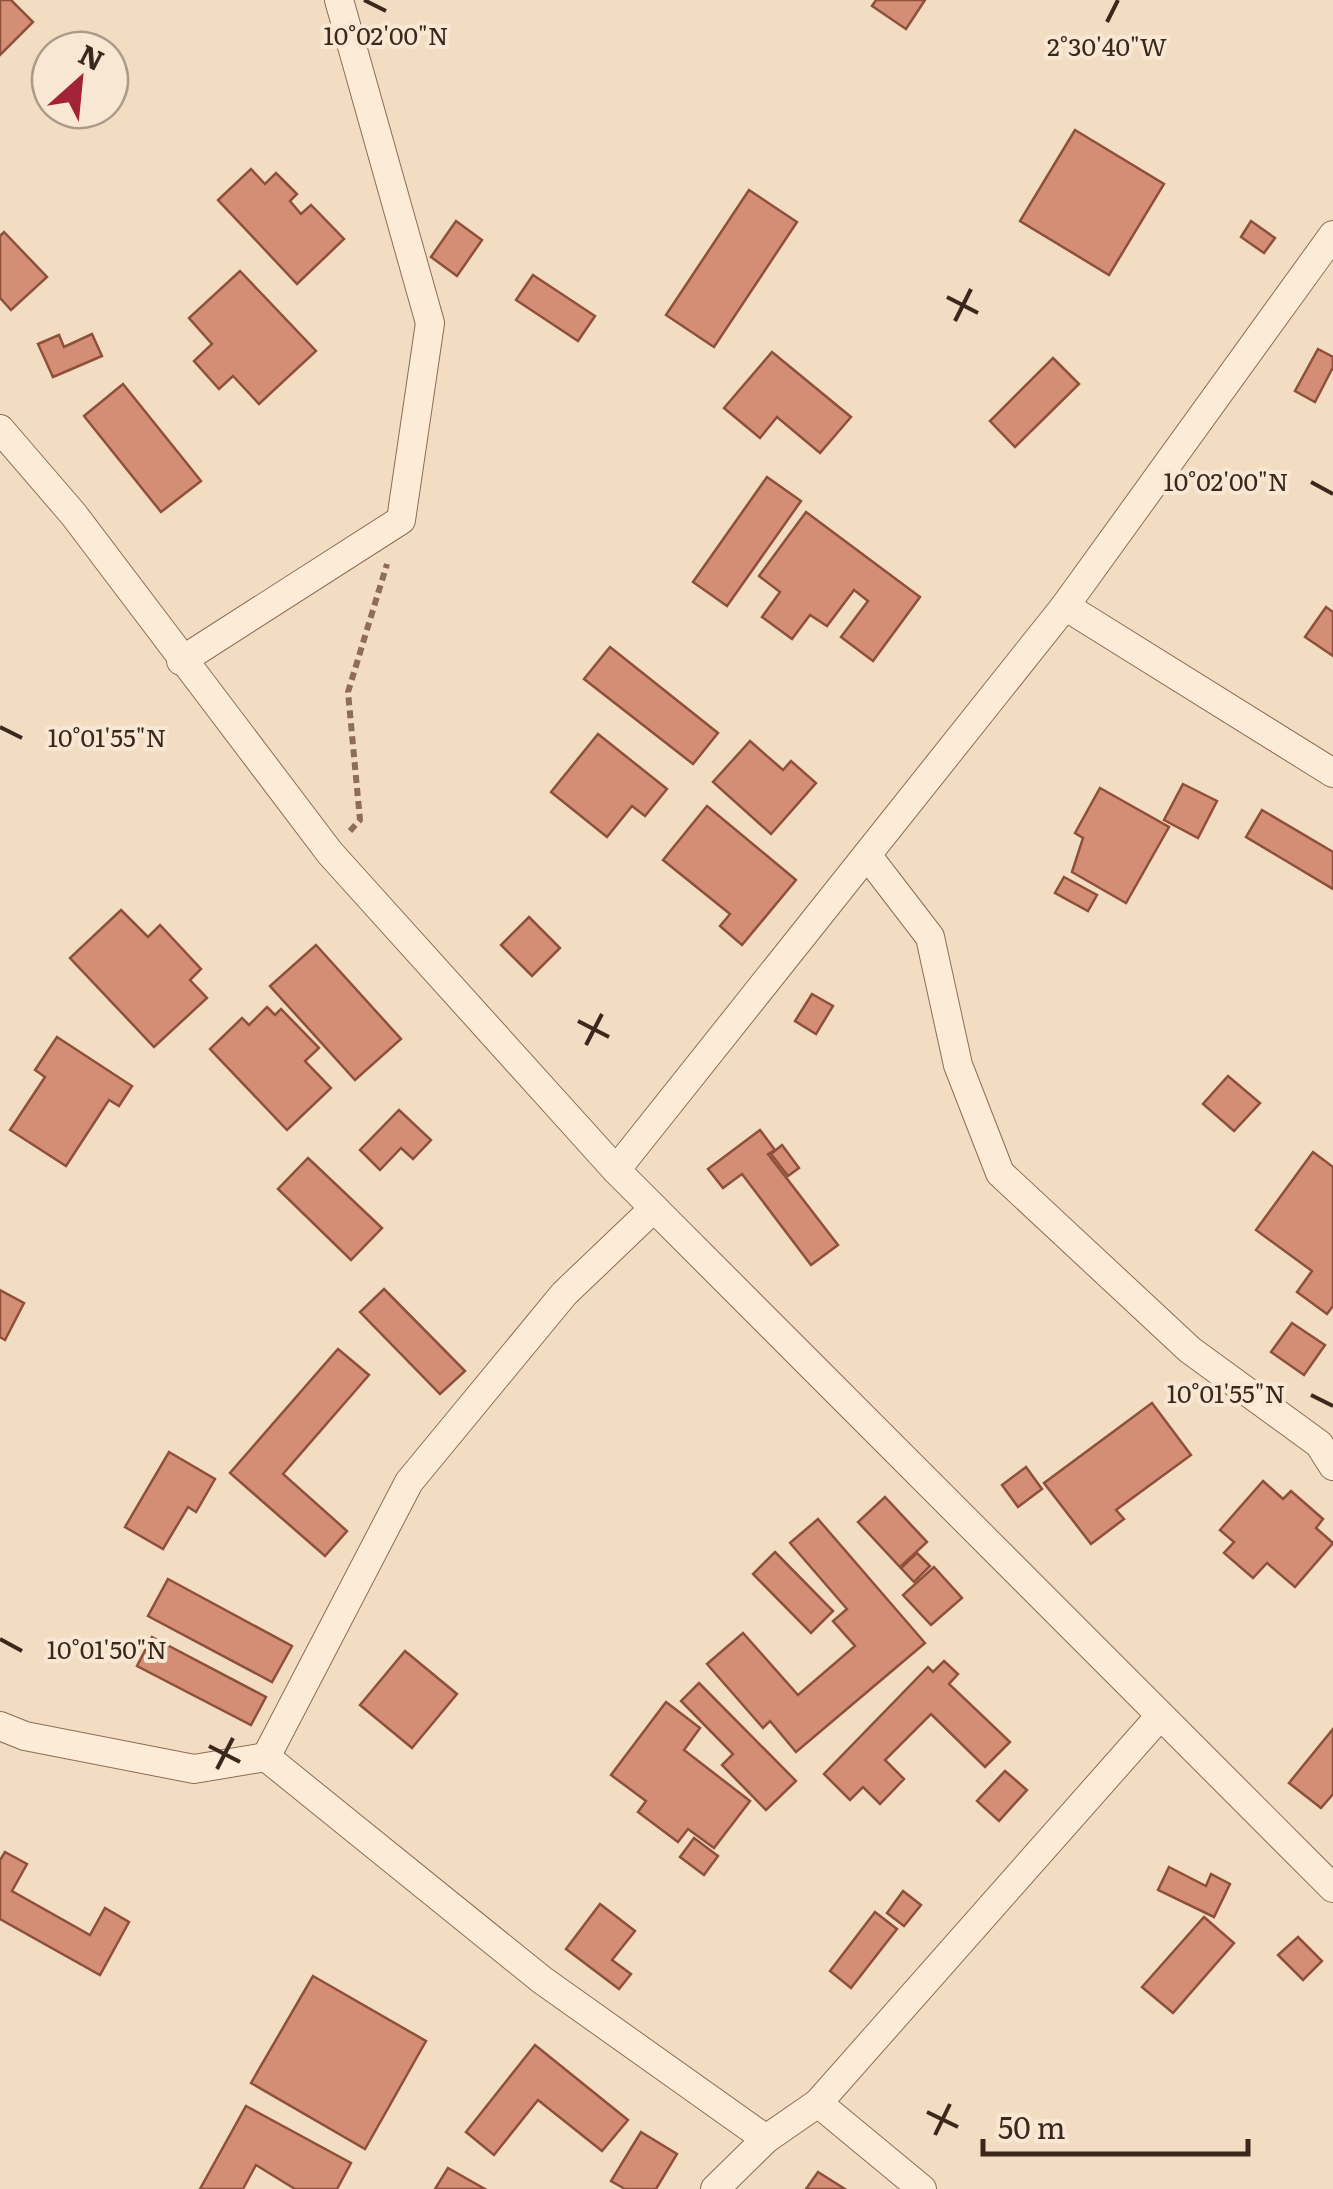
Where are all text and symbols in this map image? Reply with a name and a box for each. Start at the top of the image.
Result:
text: 10°02'00"N [323,16,449,53]
text: 2°30'40"W [1047,27,1167,64]
north arrow [30,30,130,130]
text: N [72,32,112,80]
text: 10°02'00"N [1163,462,1289,499]
text: 10°01'55"N [48,718,166,755]
text: 10°01'55"N [1167,1374,1285,1411]
text: 10°01'50"N [47,1630,167,1667]
scale bar [983,2094,1248,2156]
text: 50 m [998,2104,1066,2148]

